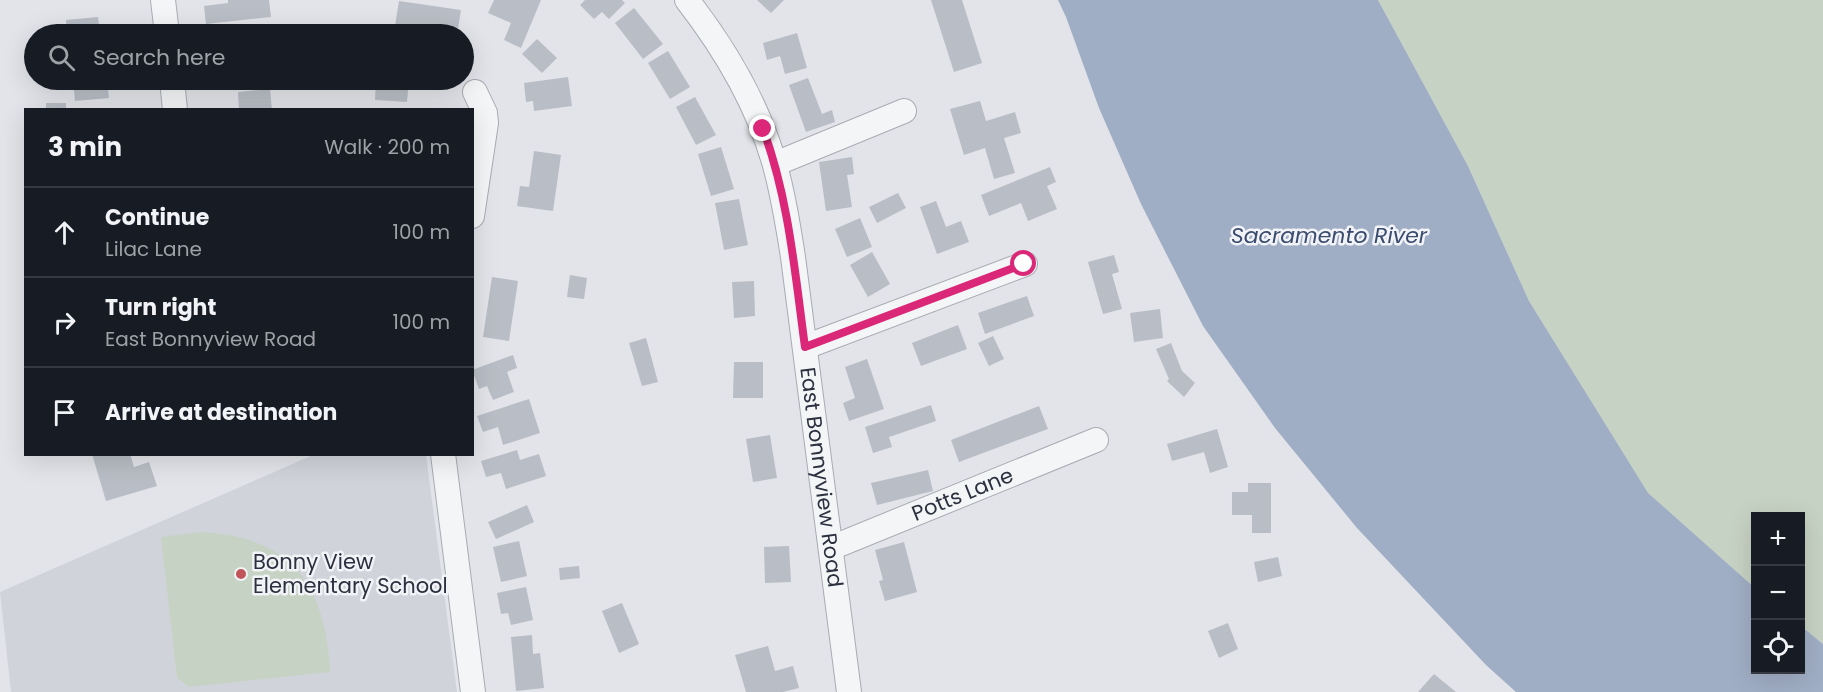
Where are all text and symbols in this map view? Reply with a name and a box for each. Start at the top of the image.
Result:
search box [24,24,474,90]
icon: search [45,41,78,74]
text: Search here [93,42,226,73]
route end [749,115,775,141]
text: 3 min [48,129,122,165]
text: Walk · 200 m [324,133,450,161]
text: Continue [105,202,209,233]
icon: ahead [48,216,81,249]
text: 100 m [393,218,450,246]
water label: Sacramento River [1231,220,1428,251]
text: Lilac Lane [105,235,202,263]
route start [1010,250,1036,276]
text: Turn right [105,292,216,323]
icon: right [48,306,81,339]
text: 100 m [393,308,450,336]
text: East Bonnyview Road [105,325,316,353]
street label: East Bonnyview Road [793,365,850,589]
icon: arrive [48,396,81,429]
text: Arrive at destination [105,397,337,428]
street label: Potts Lane [907,460,1017,528]
map controls [1751,512,1805,674]
button: + [1751,512,1805,566]
place label: Bonny View Elementary School [253,547,448,600]
button: − [1751,566,1805,620]
marker: Bonny View Elementary School [234,567,248,581]
button: locate [1751,620,1805,674]

